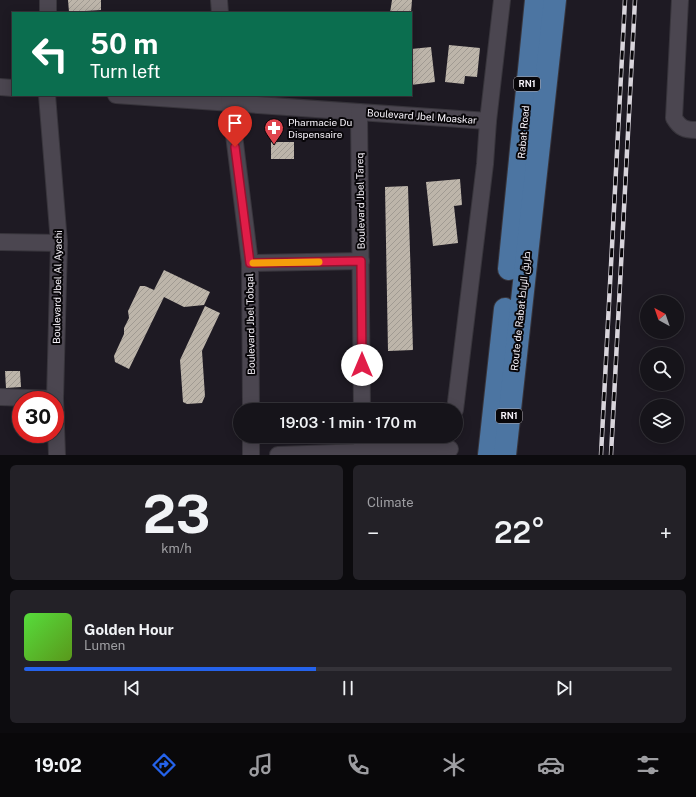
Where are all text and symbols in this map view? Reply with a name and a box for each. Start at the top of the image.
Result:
text: 50 m [90,27,158,60]
icon: left [24,28,76,80]
text: Turn left [90,61,160,82]
road number: RN1 [514,77,540,91]
street label: Rabat Road [515,105,531,159]
pin [218,106,252,147]
street label: Boulevard Jbel Moaskar [367,106,477,126]
icon: arrive [224,112,246,134]
place label: Pharmacie Du Dispensaire [288,116,353,140]
pharmacy icon: Pharmacie Du Dispensaire [263,117,285,145]
street label: Boulevard Jbel Tareq [353,153,367,249]
street label: Boulevard Jbel Al Ayachi [50,230,64,344]
street label: Route de Rabat طريق الرباط [508,250,533,372]
street label: Boulevard Jbel Tobqal [243,273,257,375]
north arrow [640,295,684,339]
map controls [640,295,684,443]
position arrow [341,344,383,386]
button: search [640,347,684,391]
speed limit sign: 30 [12,391,64,443]
button: layers [640,399,684,443]
road number: RN1 [496,409,522,423]
text: 19:03 · 1 min · 170 m [279,414,417,431]
text: 23 [143,484,210,545]
text: Climate [367,495,414,510]
text: 22° [494,514,545,550]
text: − [367,520,379,546]
text: + [660,520,672,546]
text: km/h [161,541,192,556]
text: Golden Hour [84,621,174,638]
text: Lumen [84,638,125,653]
icon: previous [121,677,143,699]
icon: pause [337,677,359,699]
icon: next [553,677,575,699]
icon: directions [150,751,178,779]
icon: music [247,751,275,779]
icon: phone [344,751,372,779]
icon: climate [440,751,468,779]
icon: car [537,751,565,779]
icon: filters [634,751,662,779]
text: 19:02 [34,755,82,776]

